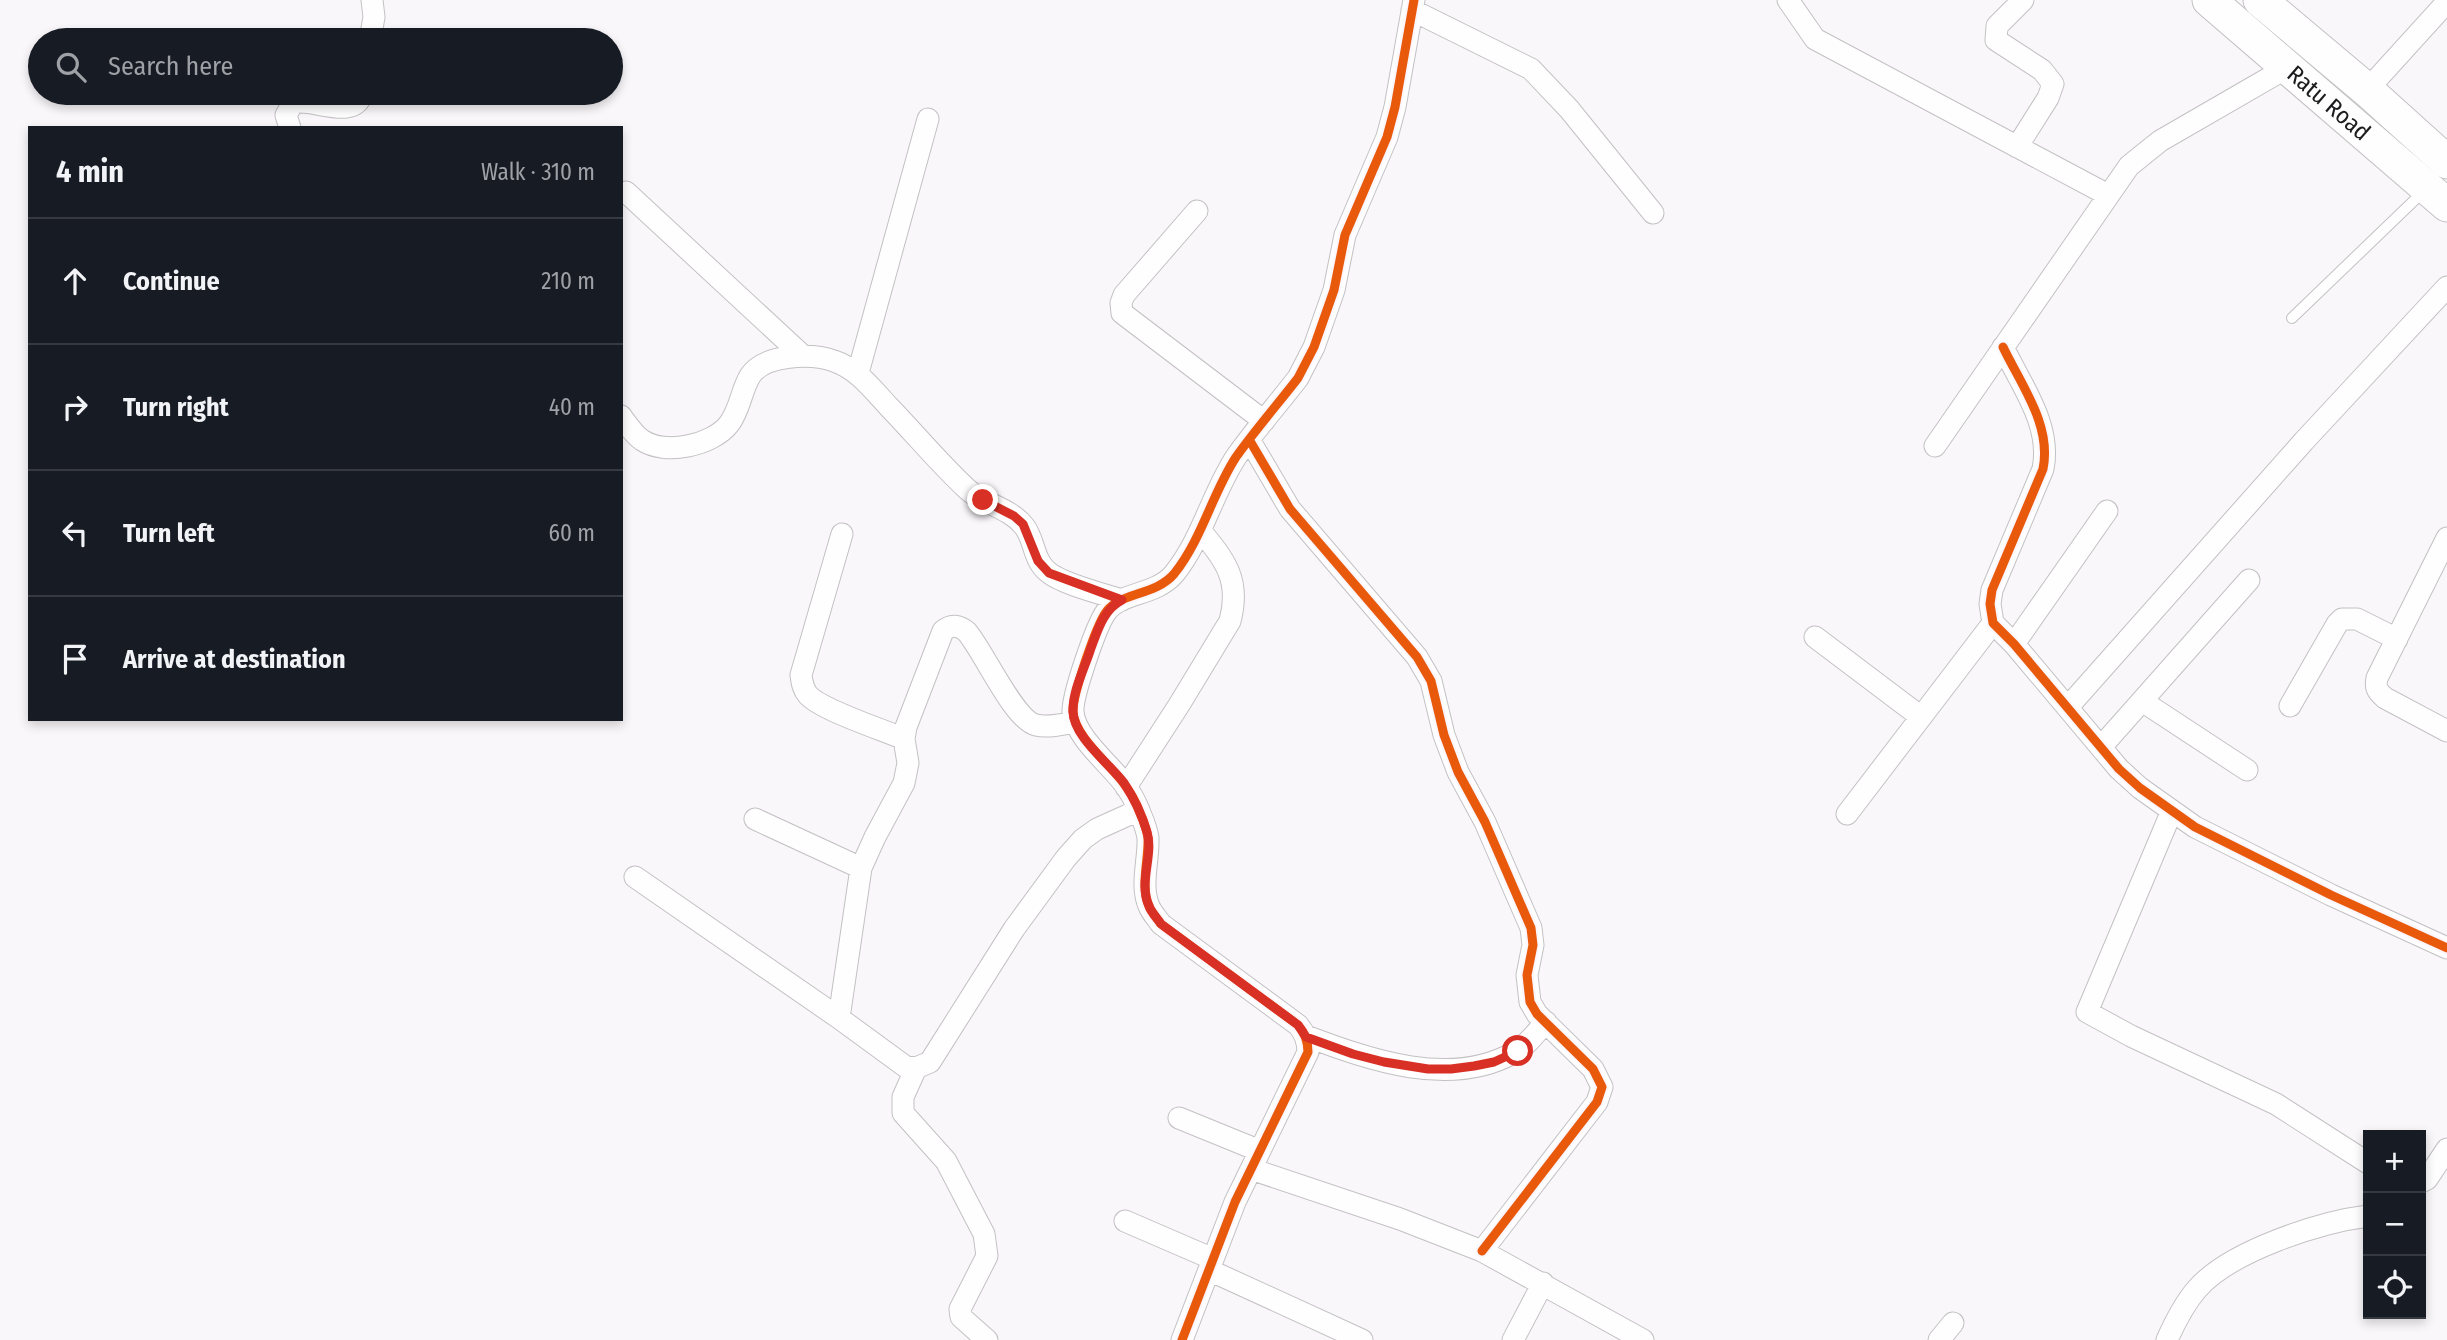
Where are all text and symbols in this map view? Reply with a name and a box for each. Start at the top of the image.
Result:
search box [28,28,623,105]
icon: search [52,48,90,86]
text: Search here [108,51,233,82]
street label: Ratu Road [2282,60,2376,147]
text: 4 min [56,154,124,190]
text: Walk · 310 m [481,158,595,186]
icon: ahead [56,262,94,300]
text: Continue [123,266,220,297]
text: 210 m [541,267,595,295]
icon: right [56,388,94,426]
text: Turn right [123,392,229,423]
text: 40 m [549,393,595,421]
route end [967,484,998,515]
icon: left [56,514,94,552]
text: Turn left [123,518,215,549]
text: 60 m [549,519,595,547]
icon: arrive [56,640,94,678]
text: Arrive at destination [123,644,346,675]
route start [1502,1035,1533,1066]
map controls [2363,1130,2426,1319]
button: + [2363,1130,2426,1193]
button: − [2363,1193,2426,1256]
button: locate [2363,1256,2426,1319]

